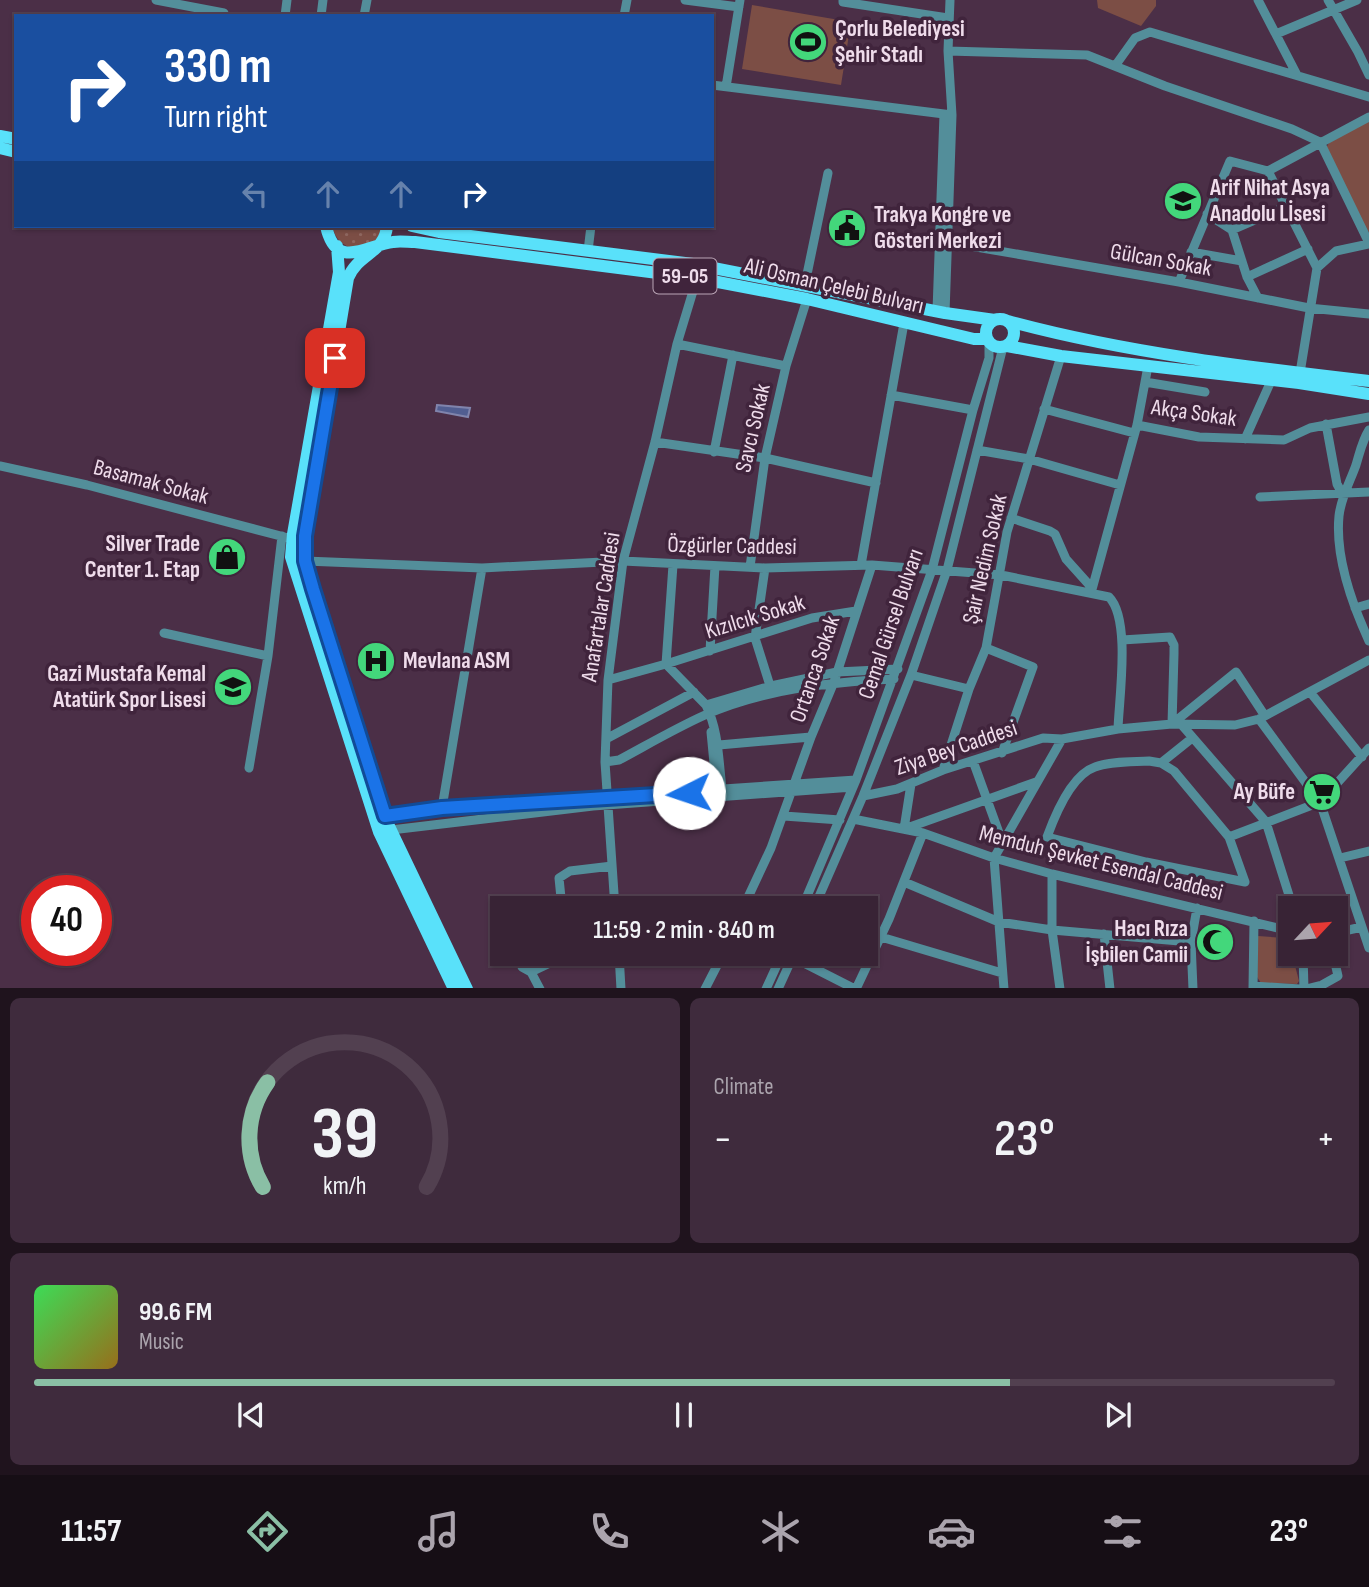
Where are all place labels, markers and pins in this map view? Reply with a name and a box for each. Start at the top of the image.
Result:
place label: Çorlu Belediyesi Şehir Stadı [835,15,965,69]
sports icon: Çorlu Belediyesi Şehir Stadı [787,21,829,63]
place label: Arif Nihat Asya Anadolu Lİsesi [1209,174,1330,228]
school or university icon: Arif Nihat Asya Anadolu Lİsesi [1162,180,1204,222]
place label: Trakya Kongre ve Gösteri Merkezi [874,201,1011,255]
public building icon: Trakya Kongre ve Gösteri Merkezi [826,207,868,249]
pin [305,328,365,388]
place label: Silver Trade Center 1. Etap [85,530,200,584]
shop icon: Silver Trade Center 1. Etap [206,536,248,578]
hospital icon: Mevlana ASM [355,640,397,682]
place label: Mevlana ASM [403,647,510,675]
place label: Gazi Mustafa Kemal Atatürk Spor Lisesi [47,660,206,714]
school or university icon: Gazi Mustafa Kemal Atatürk Spor Lisesi [212,666,254,708]
supermarket icon: Ay Büfe [1301,771,1343,813]
place label: Ay Büfe [1233,778,1295,806]
place label: Hacı Rıza İşbilen Camii [1086,915,1188,969]
mosque icon: Hacı Rıza İşbilen Camii [1194,921,1236,963]

